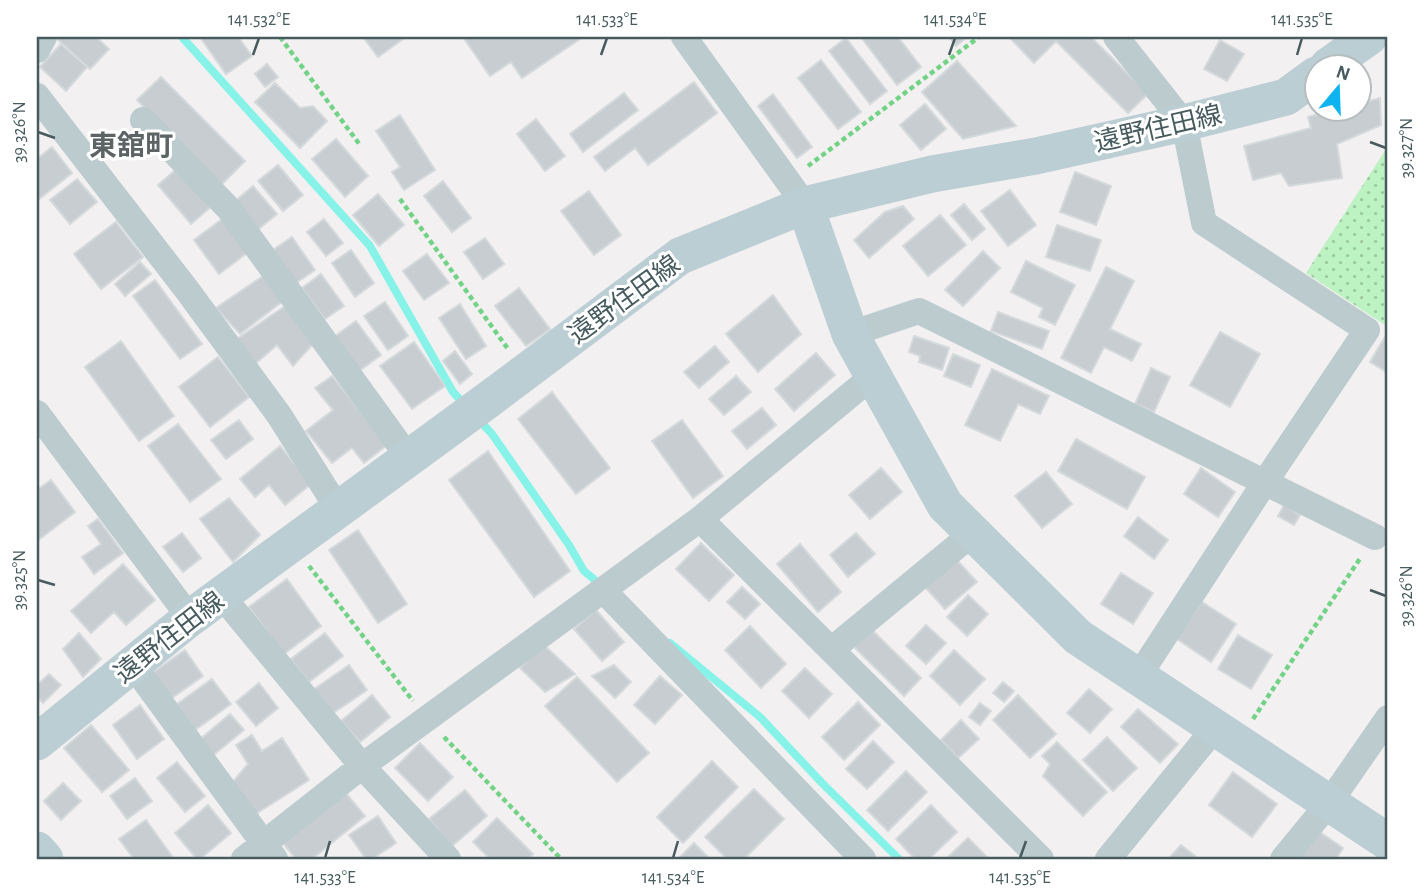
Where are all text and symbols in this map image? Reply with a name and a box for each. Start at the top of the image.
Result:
text: 141.532°E [228,11,290,29]
text: 141.533°E [576,11,638,29]
text: 141.534°E [924,11,987,29]
text: 141.535°E [1271,11,1333,29]
north arrow [1302,52,1372,122]
text: N [1334,62,1352,84]
text: 39.326°N [11,101,29,163]
street label: 遠野住田線 [1092,101,1224,156]
text: 39.327°N [1398,118,1416,178]
district label: 東舘町 [89,131,173,161]
street label: 遠野住田線 [564,250,685,349]
text: 39.325°N [11,550,29,610]
text: 39.326°N [1398,565,1416,627]
street label: 遠野住田線 [110,587,229,688]
text: 141.533°E [294,869,356,887]
text: 141.534°E [642,869,705,887]
text: 141.535°E [989,869,1051,887]

